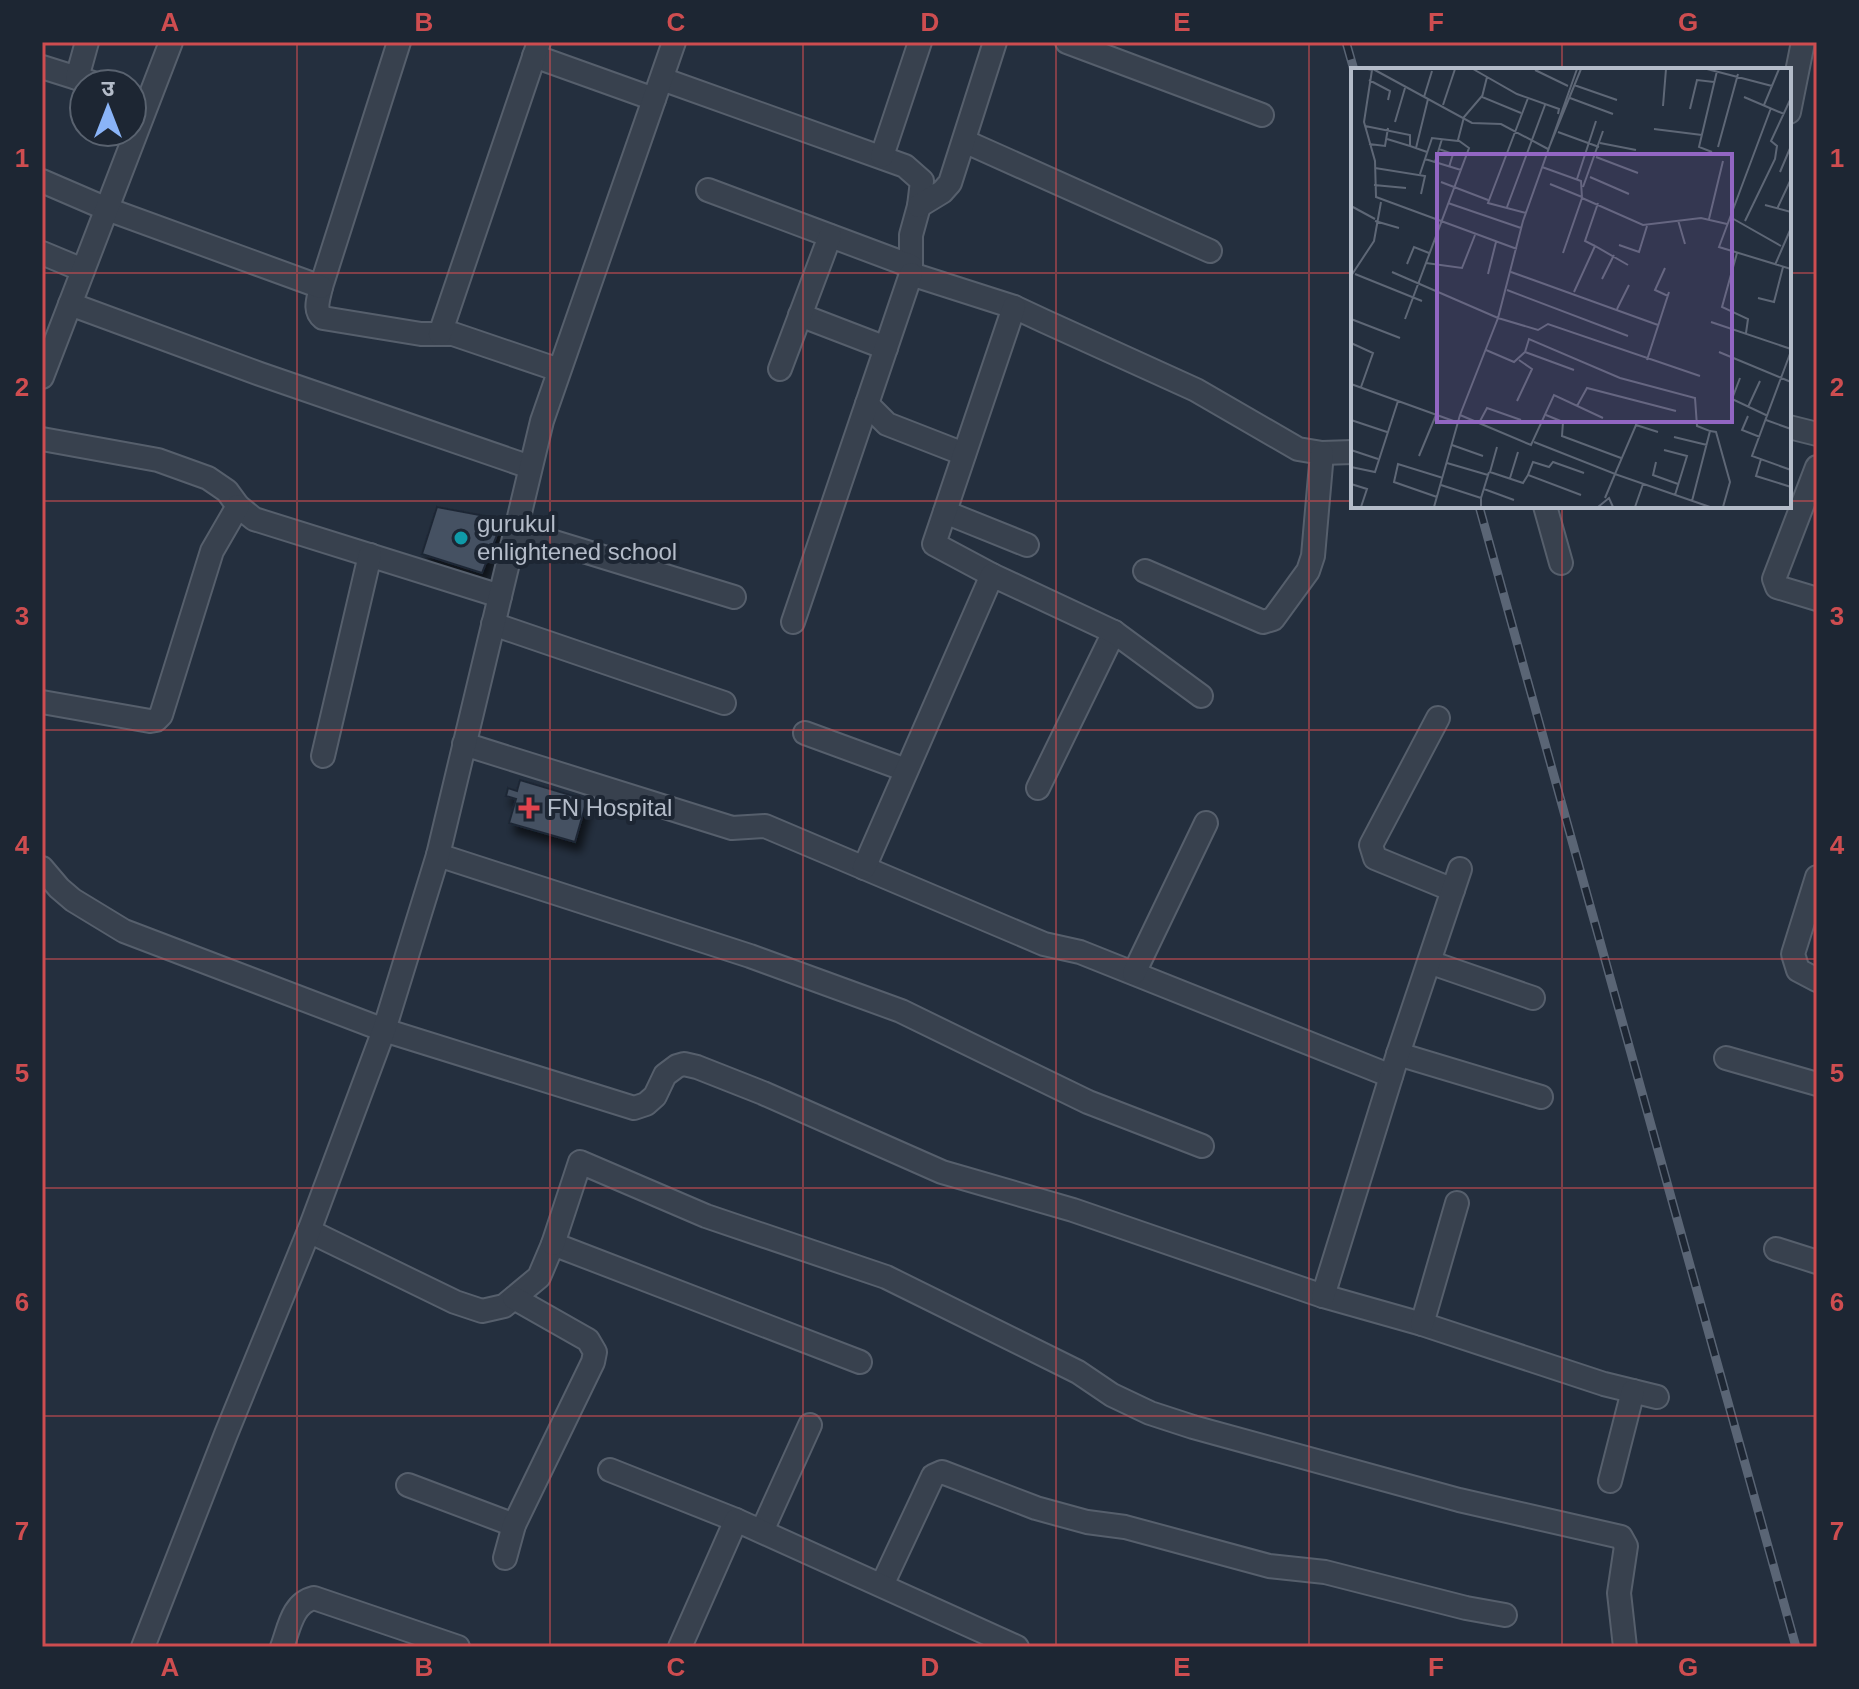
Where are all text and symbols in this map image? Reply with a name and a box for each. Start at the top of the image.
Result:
text: A [161,7,180,37]
text: B [415,7,433,37]
text: C [667,7,686,37]
text: D [921,7,939,37]
text: E [1173,7,1191,37]
text: F [1428,7,1444,37]
text: G [1678,7,1698,37]
north arrow [68,68,148,148]
inset map [1351,68,1791,508]
text: उ [102,76,116,101]
text: 1 [15,143,29,173]
text: 1 [1830,143,1844,173]
text: 2 [15,372,29,402]
text: 2 [1830,372,1844,402]
place label: gurukul enlightened school [477,510,677,565]
marker: gurukul enlightened school [452,529,470,547]
text: 3 [15,601,29,631]
text: 3 [1830,601,1844,631]
place label: FN Hospital [547,794,672,821]
marker: FN Hospital [518,797,540,819]
text: 4 [15,830,30,860]
text: 4 [1830,830,1845,860]
text: 5 [15,1058,29,1088]
text: 5 [1830,1058,1844,1088]
text: 6 [15,1287,29,1317]
text: 6 [1830,1287,1844,1317]
text: 7 [15,1516,29,1546]
text: 7 [1830,1516,1844,1546]
text: A [161,1652,180,1682]
text: B [415,1652,433,1682]
text: C [667,1652,686,1682]
text: D [921,1652,939,1682]
text: E [1173,1652,1191,1682]
text: F [1428,1652,1444,1682]
text: G [1678,1652,1698,1682]

